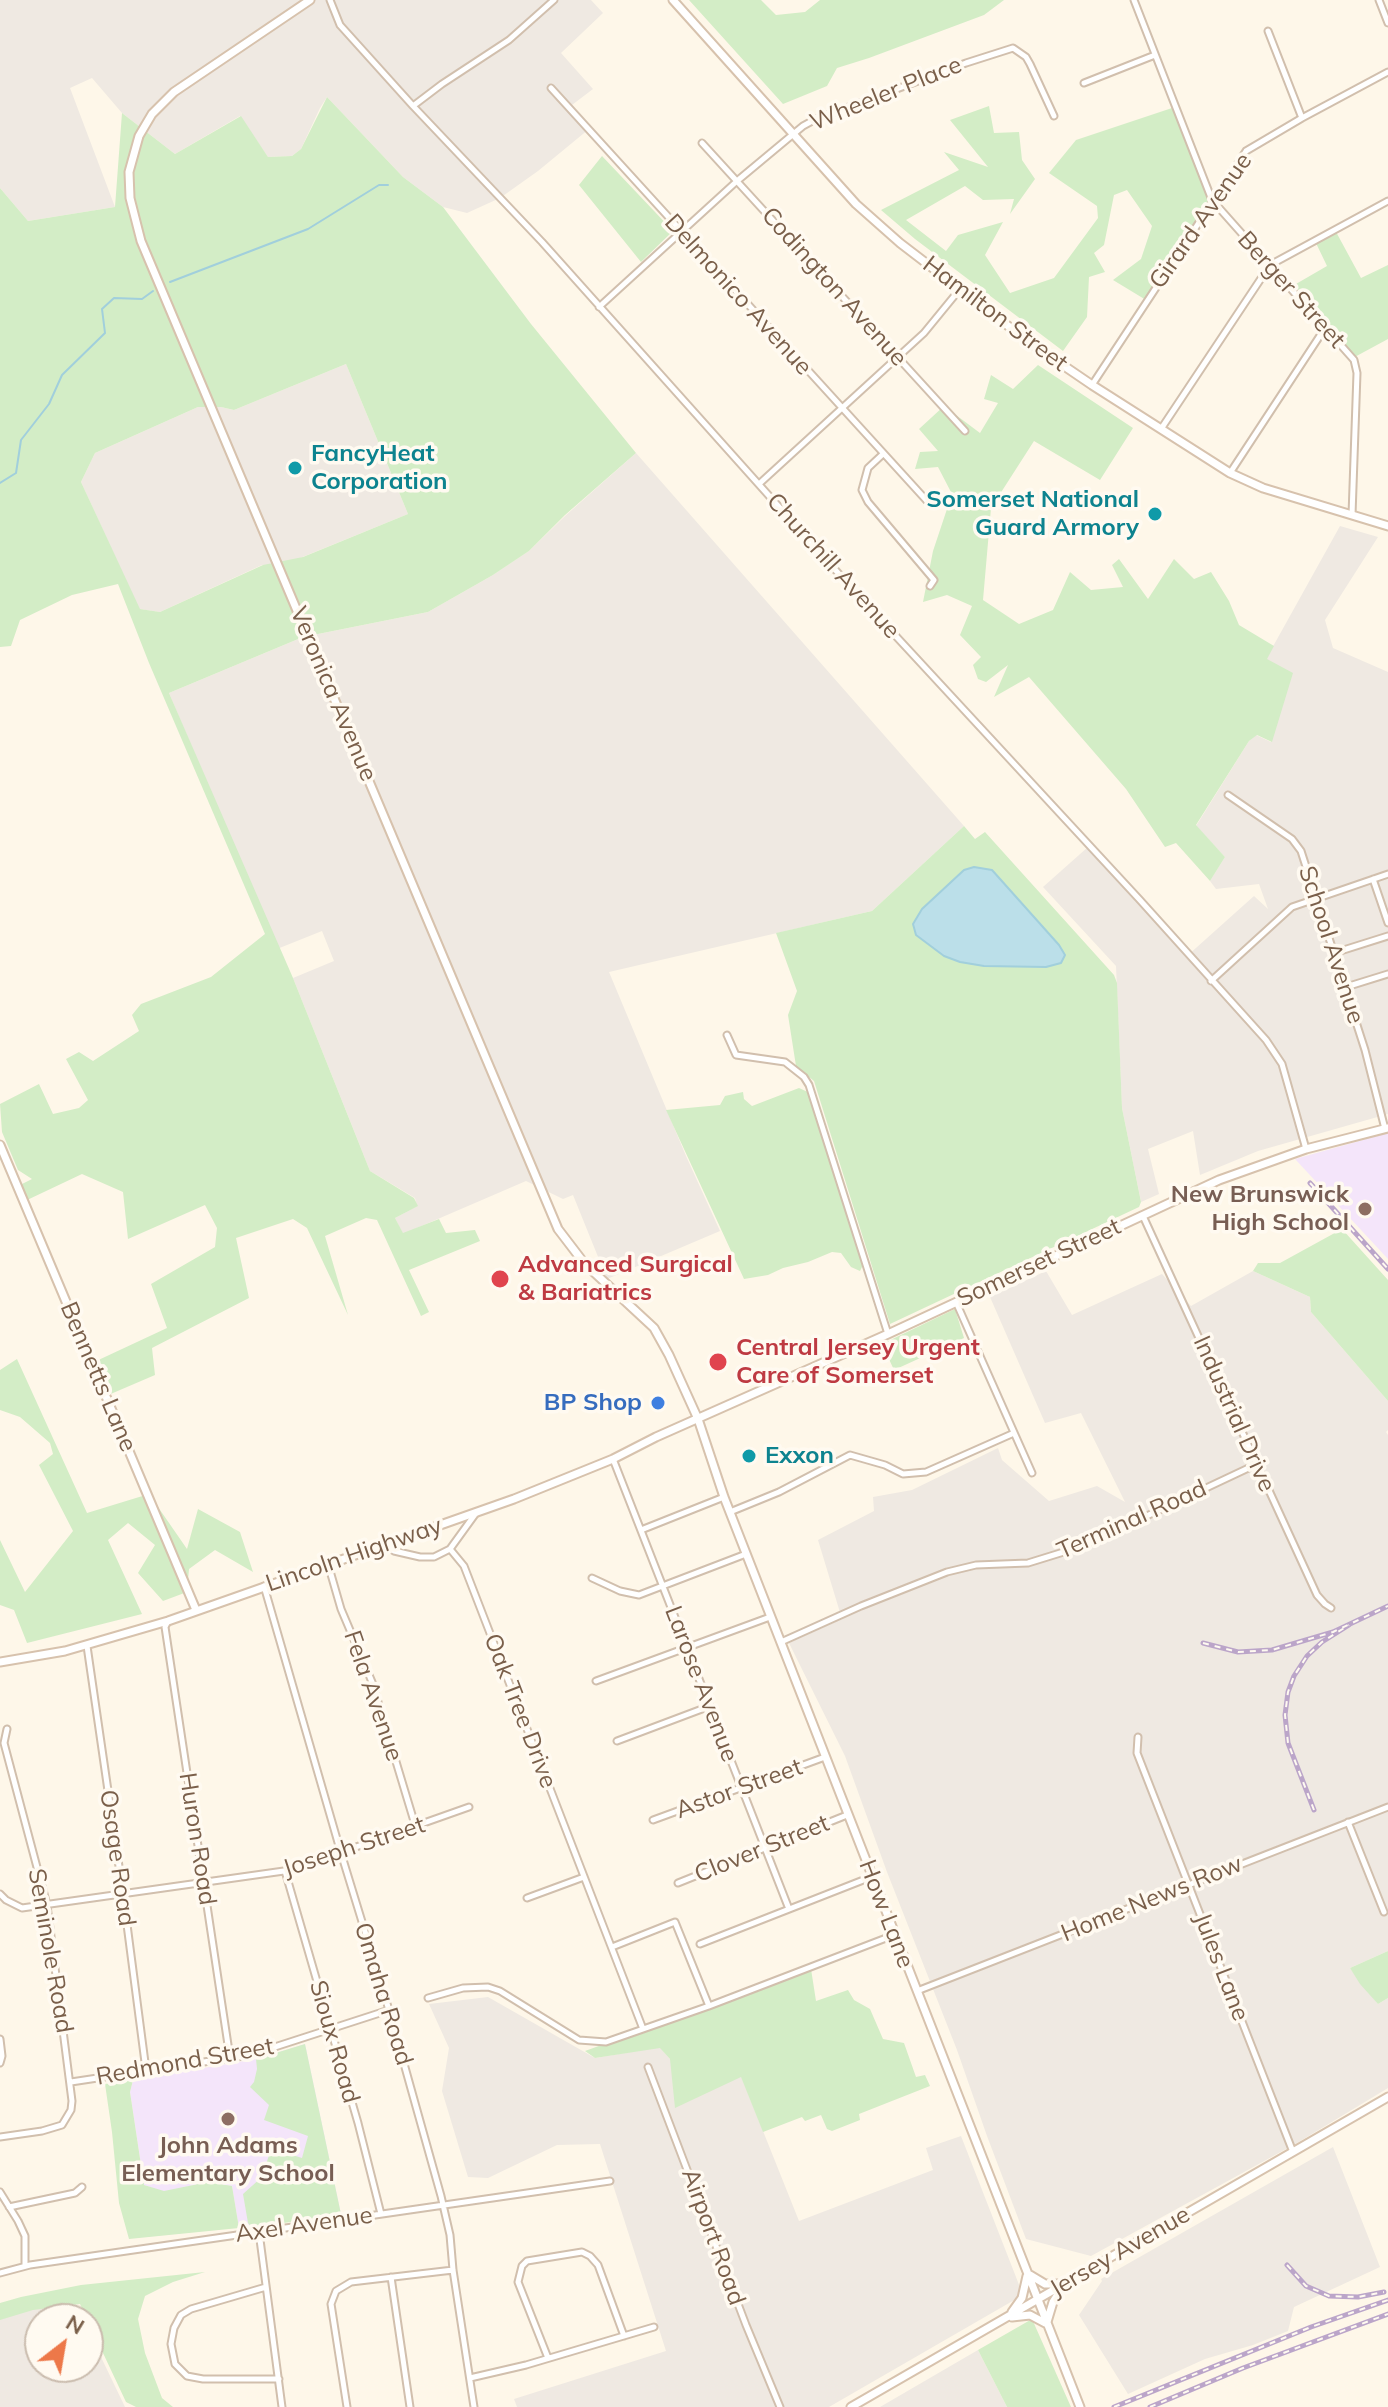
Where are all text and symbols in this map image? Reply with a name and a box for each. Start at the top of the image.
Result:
street label: Wheeler Place [806,50,966,138]
street label: Girard Avenue [1144,148,1258,294]
street label: Codington Avenue [755,202,913,372]
street label: Delmonico Avenue [658,209,818,381]
street label: Berger Street [1231,226,1351,354]
street label: Hamilton Street [917,250,1073,378]
place label: FancyHeat Corporation [311,440,448,496]
marker: FancyHeat Corporation [286,459,304,477]
place label: Somerset National Guard Armory [926,486,1139,542]
street label: Churchill Avenue [760,487,906,645]
marker: Somerset National Guard Armory [1146,505,1164,523]
street label: Veronica Avenue [283,603,383,785]
street label: School Avenue [1292,863,1370,1027]
place label: New Brunswick High School [1171,1181,1349,1237]
marker: New Brunswick High School [1356,1200,1374,1218]
street label: Somerset Street [953,1212,1125,1314]
place label: Advanced Surgical & Bariatrics [518,1251,733,1307]
marker: Advanced Surgical & Bariatrics [489,1268,511,1290]
street label: Bennetts Lane [54,1298,142,1456]
street label: Industrial Drive [1187,1332,1281,1496]
place label: Central Jersey Urgent Care of Somerset [736,1334,980,1390]
marker: Central Jersey Urgent Care of Somerset [707,1351,729,1373]
place label: BP Shop [544,1389,642,1417]
marker: BP Shop [649,1394,667,1412]
place label: Exxon [765,1442,834,1470]
marker: Exxon [740,1447,758,1465]
street label: Terminal Road [1053,1474,1211,1566]
street label: Lincoln Highway [262,1511,446,1599]
street label: Larose Avenue [658,1602,744,1766]
street label: Fela Avenue [337,1627,409,1765]
street label: Oak Tree Drive [477,1630,563,1792]
street label: Astor Street [672,1753,806,1825]
street label: Huron Road [172,1771,222,1907]
street label: Osage Road [93,1788,141,1928]
street label: Clover Street [690,1809,834,1889]
street label: Joseph Street [279,1810,429,1884]
street label: Home News Row [1057,1850,1247,1948]
street label: How Lane [852,1856,920,1972]
street label: Seminole Road [21,1867,79,2035]
street label: Jules Lane [1187,1909,1255,2025]
street label: Omaha Road [348,1919,418,2069]
street label: Sioux Road [303,1977,365,2107]
street label: Redmond Street [94,2032,276,2092]
marker: John Adams Elementary School [219,2110,237,2128]
place label: John Adams Elementary School [121,2132,335,2188]
street label: Airport Road [675,2165,751,2309]
street label: Jersey Avenue [1045,2200,1195,2304]
street label: Axel Avenue [234,2201,374,2249]
north arrow [24,2303,104,2383]
text: N [61,2308,90,2340]

